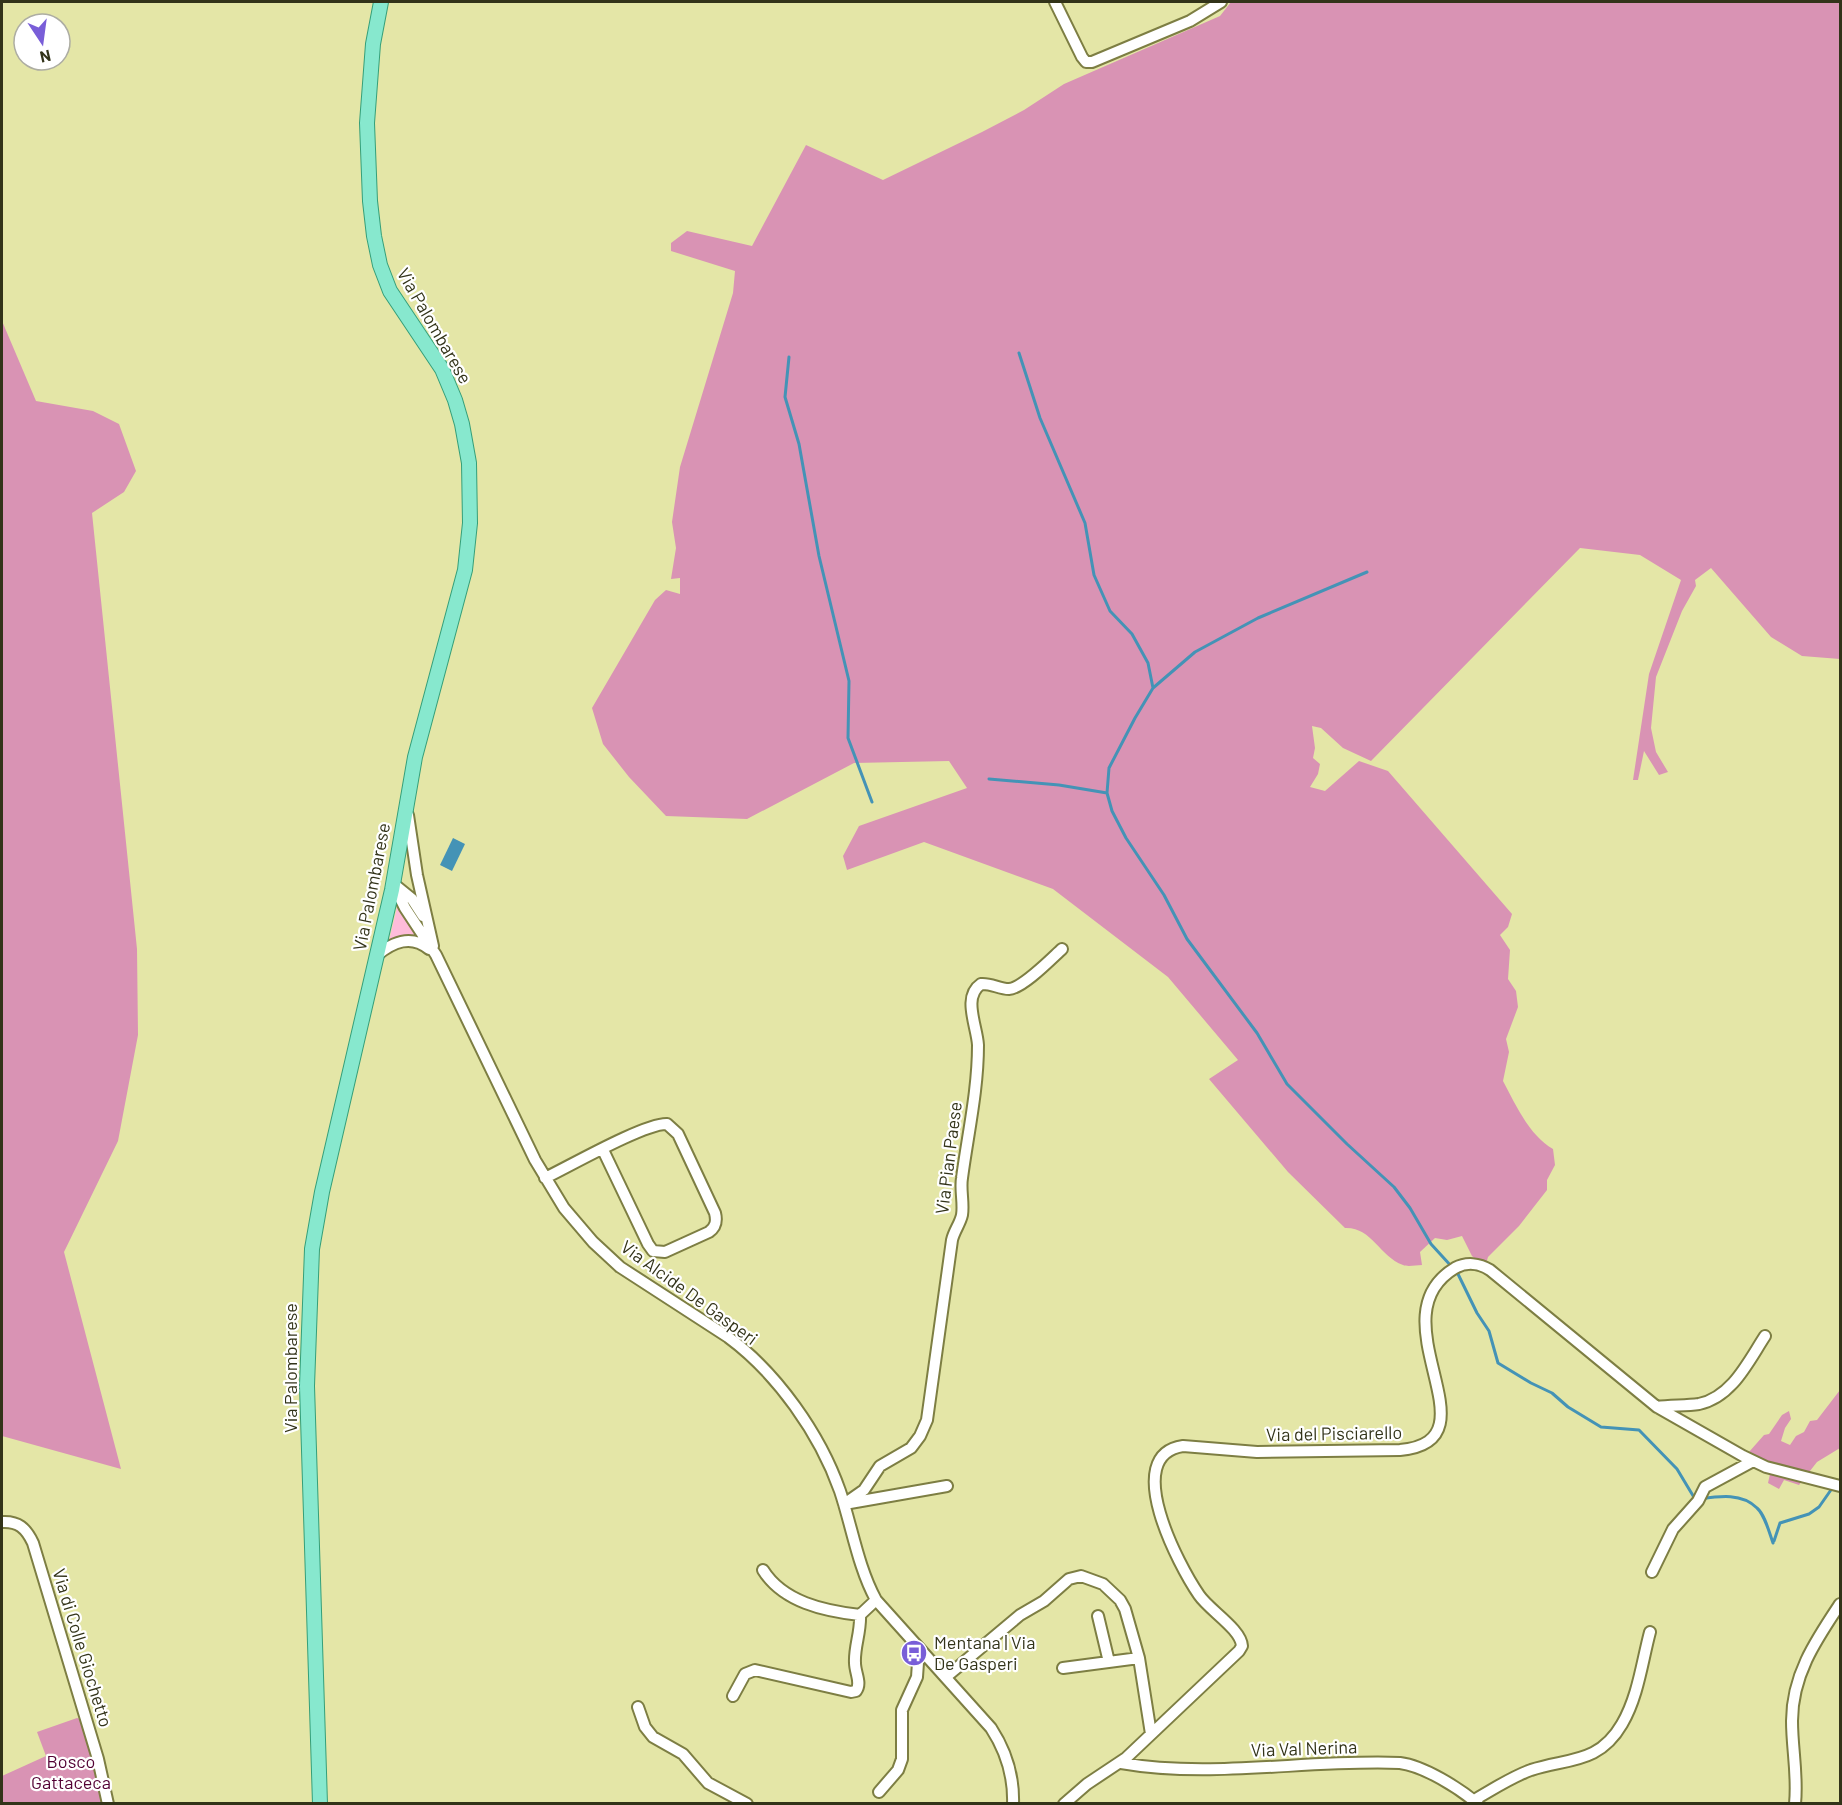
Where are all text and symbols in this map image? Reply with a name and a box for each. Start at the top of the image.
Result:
north arrow [12,12,72,72]
text: N [38,47,53,68]
street label: Via Palombarese [393,264,477,387]
street label: Via Palombarese [348,821,394,953]
street label: Via Pian Paese [930,1100,966,1215]
street label: Via Alcide De Gasperi [617,1235,762,1349]
street label: Via Palombarese [279,1303,301,1433]
street label: Via del Pisciarello [1266,1421,1402,1445]
street label: Via di Colle Giochetto [48,1566,118,1730]
place label: Mentana | Via De Gasperi [934,1631,1035,1674]
bus stop icon: Mentana | Via De Gasperi [899,1638,929,1668]
street label: Via Val Nerina [1250,1735,1358,1761]
park label: Bosco Gattaceca [31,1750,111,1793]

